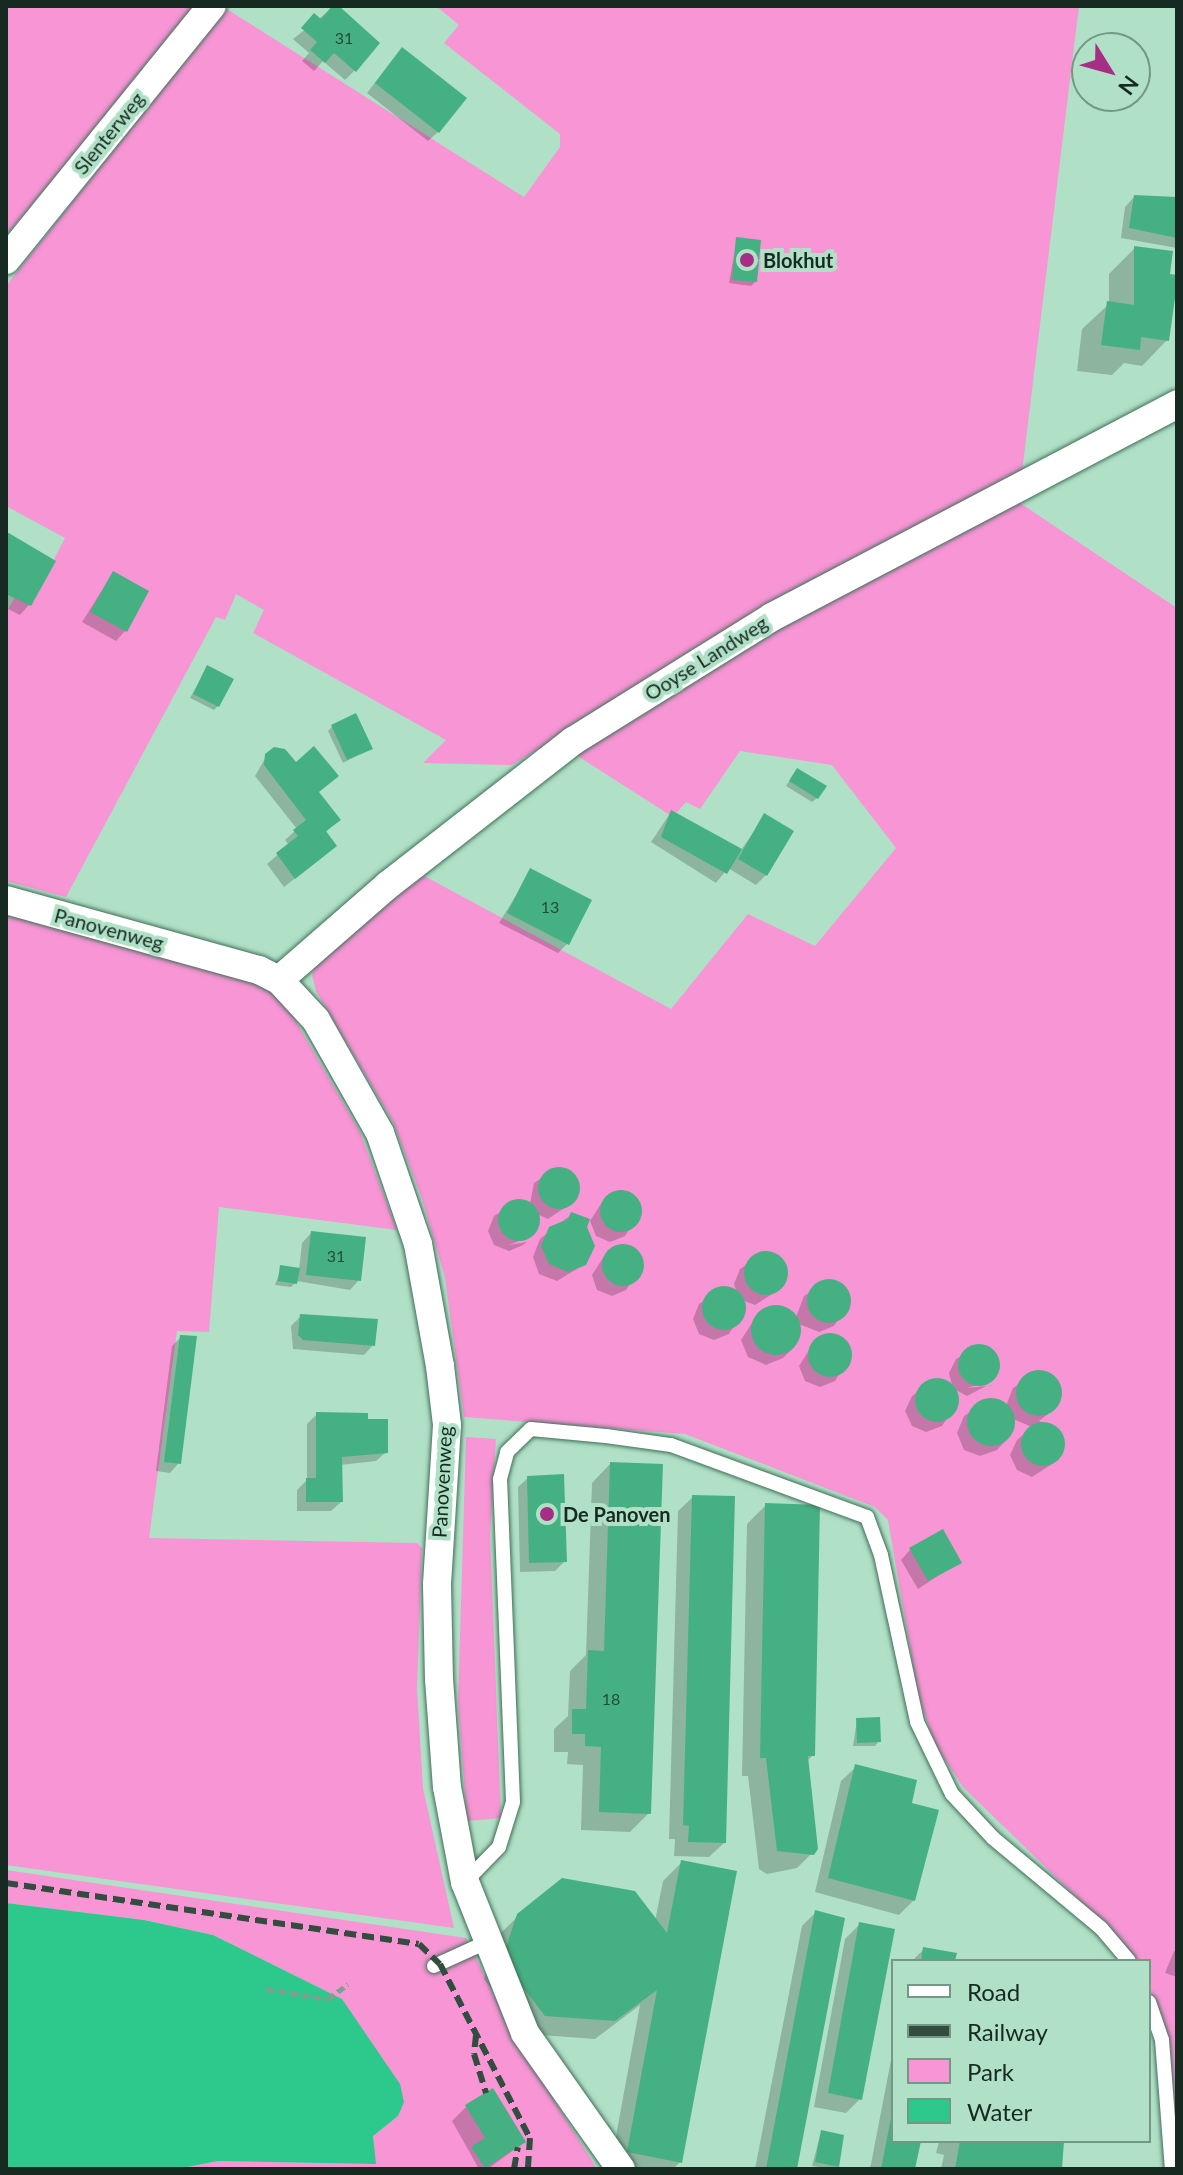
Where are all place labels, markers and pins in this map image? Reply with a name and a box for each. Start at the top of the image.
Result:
place label: Blokhut [763,248,833,272]
marker: Blokhut [738,251,756,269]
place label: De Panoven [563,1502,670,1526]
marker: De Panoven [538,1505,556,1523]

